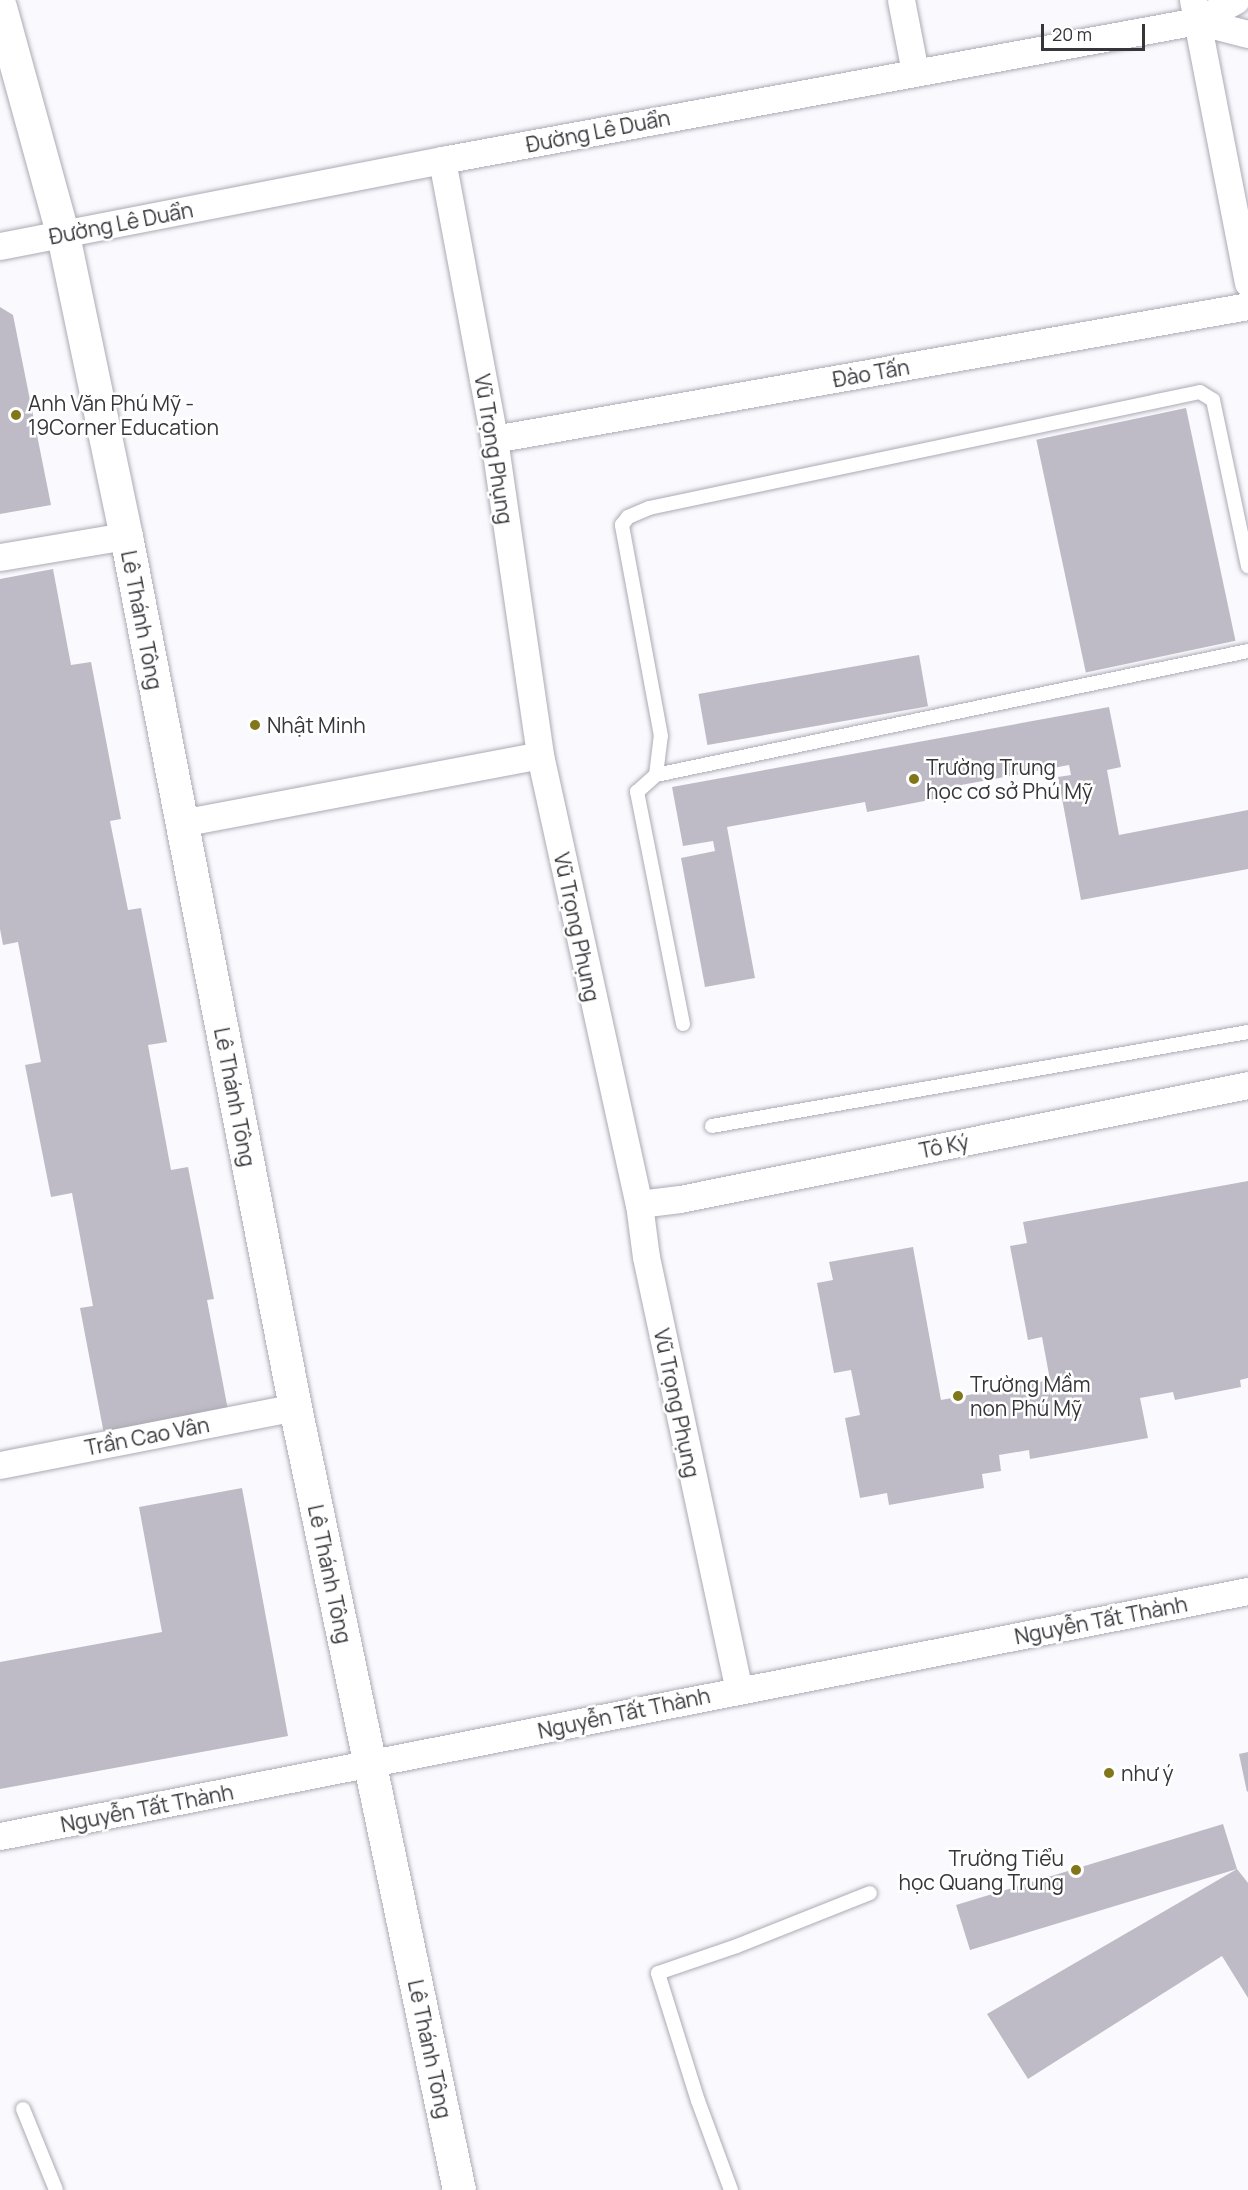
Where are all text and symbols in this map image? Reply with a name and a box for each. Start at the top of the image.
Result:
scale bar [1044,12,1148,50]
text: 20 m [1052,22,1092,46]
street label: Đường Lê Duẩn [524,105,672,157]
street label: Đường Lê Duẩn [47,197,195,249]
street label: Đào Tấn [831,354,911,392]
street label: Vũ Trọng Phụng [470,372,518,526]
place label: Anh Văn Phú Mỹ - 19Corner Education [28,390,219,440]
marker: Anh Văn Phú Mỹ - 19Corner Education [9,408,23,422]
street label: Lê Thánh Tông [116,548,168,692]
place label: Nhật Minh [267,712,366,738]
marker: Nhật Minh [248,718,262,732]
place label: Trường Trung học cơ sở Phú Mỹ [926,754,1093,804]
marker: Trường Trung học cơ sở Phú Mỹ [907,772,921,786]
street label: Vũ Trọng Phụng [549,850,605,1004]
street label: Lê Thánh Tông [209,1025,261,1169]
street label: Tô Ký [917,1129,971,1163]
street label: Vũ Trọng Phụng [649,1326,705,1480]
place label: Trường Mầm non Phú Mỹ [970,1371,1091,1421]
marker: Trường Mầm non Phú Mỹ [951,1389,965,1403]
street label: Trần Cao Vân [83,1412,211,1460]
street label: Lê Thánh Tông [303,1502,357,1646]
street label: Nguyễn Tất Thành [1012,1591,1190,1649]
street label: Nguyễn Tất Thành [536,1682,712,1744]
place label: như ý [1121,1760,1174,1786]
marker: như ý [1102,1766,1116,1780]
street label: Nguyễn Tất Thành [58,1779,236,1837]
place label: Trường Tiểu học Quang Trung [898,1845,1064,1895]
marker: Trường Tiểu học Quang Trung [1069,1863,1083,1877]
street label: Lê Thánh Tông [403,1977,457,2121]

